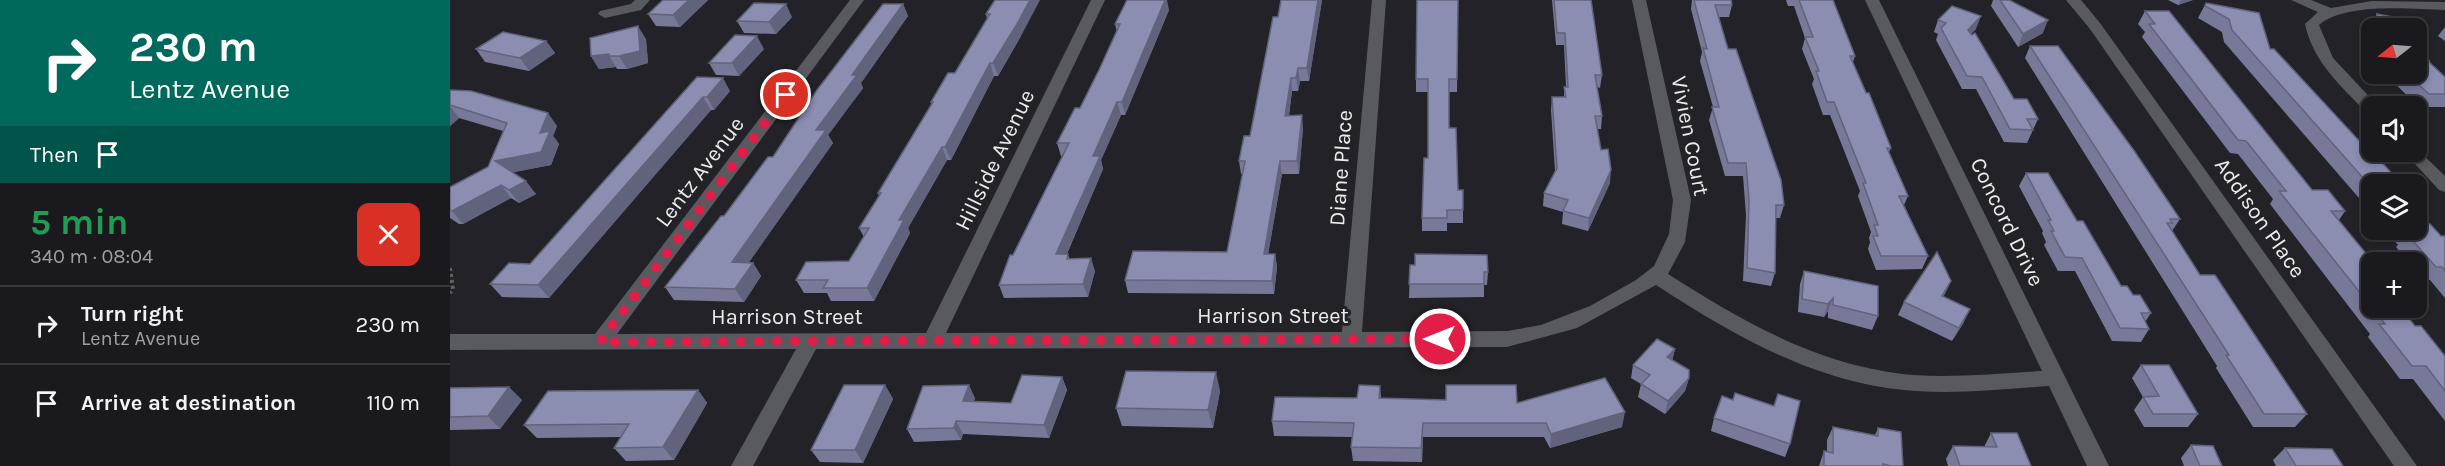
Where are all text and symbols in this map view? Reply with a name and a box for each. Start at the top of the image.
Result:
north arrow [2361,18,2427,84]
map controls [2361,18,2427,318]
text: 230 m [129,22,258,72]
icon: right [30,24,108,102]
pin [760,69,811,120]
text: Lentz Avenue [129,73,290,105]
street label: Vivien Court [1666,74,1714,198]
icon: arrive [769,78,802,111]
street label: Hillside Avenue [950,85,1040,235]
button: sound [2361,96,2427,162]
street label: Diane Place [1324,109,1358,227]
street label: Lentz Avenue [650,112,750,232]
icon: arrive [91,138,124,171]
text: Then [30,142,79,168]
street label: Concord Drive [1965,153,2049,291]
street label: Addison Place [2209,153,2311,283]
button: layers [2361,174,2427,240]
text: 5 min [30,201,128,243]
button: close [357,203,420,266]
text: 340 m · 08:04 [30,245,153,268]
button: + [2361,252,2427,318]
text: Turn right [81,301,184,327]
street label: Harrison Street [1197,303,1349,329]
street label: Harrison Street [711,304,863,330]
position arrow [1408,307,1472,371]
icon: right [30,309,63,342]
text: 230 m [355,312,420,338]
text: Lentz Avenue [81,327,200,350]
icon: arrive [30,387,63,420]
text: Arrive at destination [81,390,296,416]
text: 110 m [367,390,420,416]

